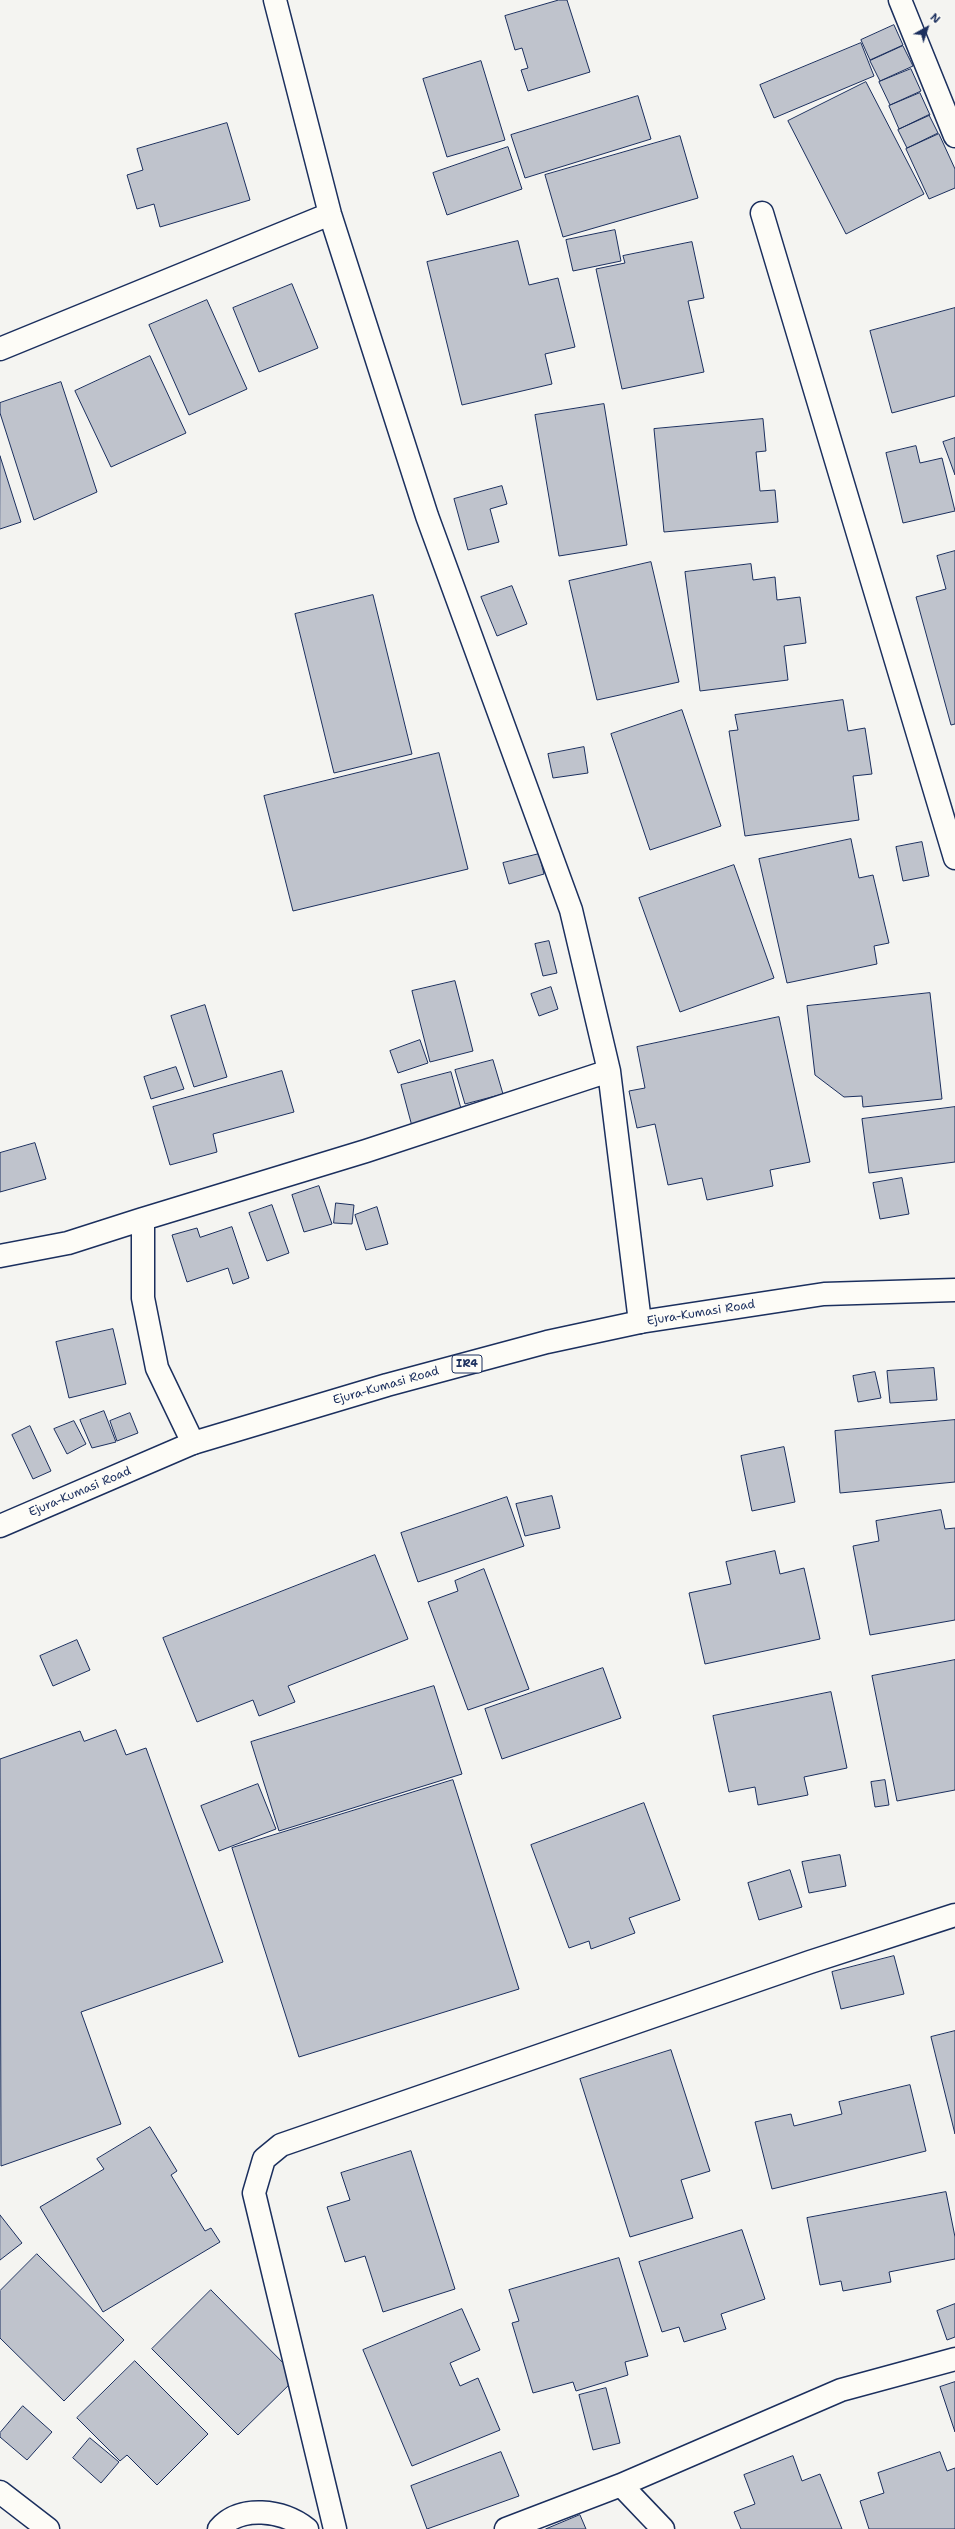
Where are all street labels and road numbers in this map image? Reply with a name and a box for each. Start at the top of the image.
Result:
street label: Ejura-Kumasi Road [646,1297,756,1329]
road number: IR4 [452,1355,482,1373]
street label: Ejura-Kumasi Road [331,1364,441,1408]
street label: Ejura-Kumasi Road [27,1464,133,1520]

